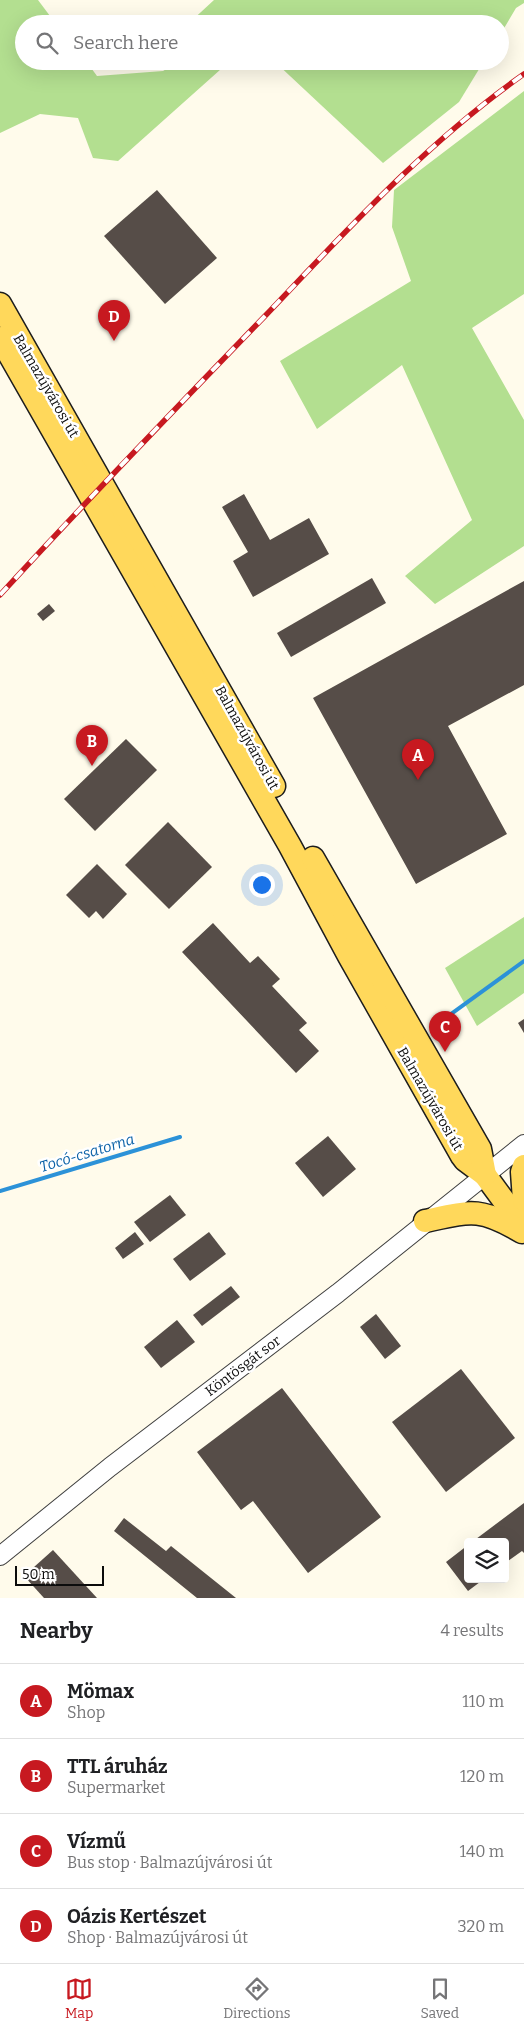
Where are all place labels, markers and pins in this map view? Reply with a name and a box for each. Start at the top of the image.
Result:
pin: D [98,300,130,341]
pin: B [76,725,108,766]
pin: A [402,739,434,780]
pin: C [429,1011,461,1052]

